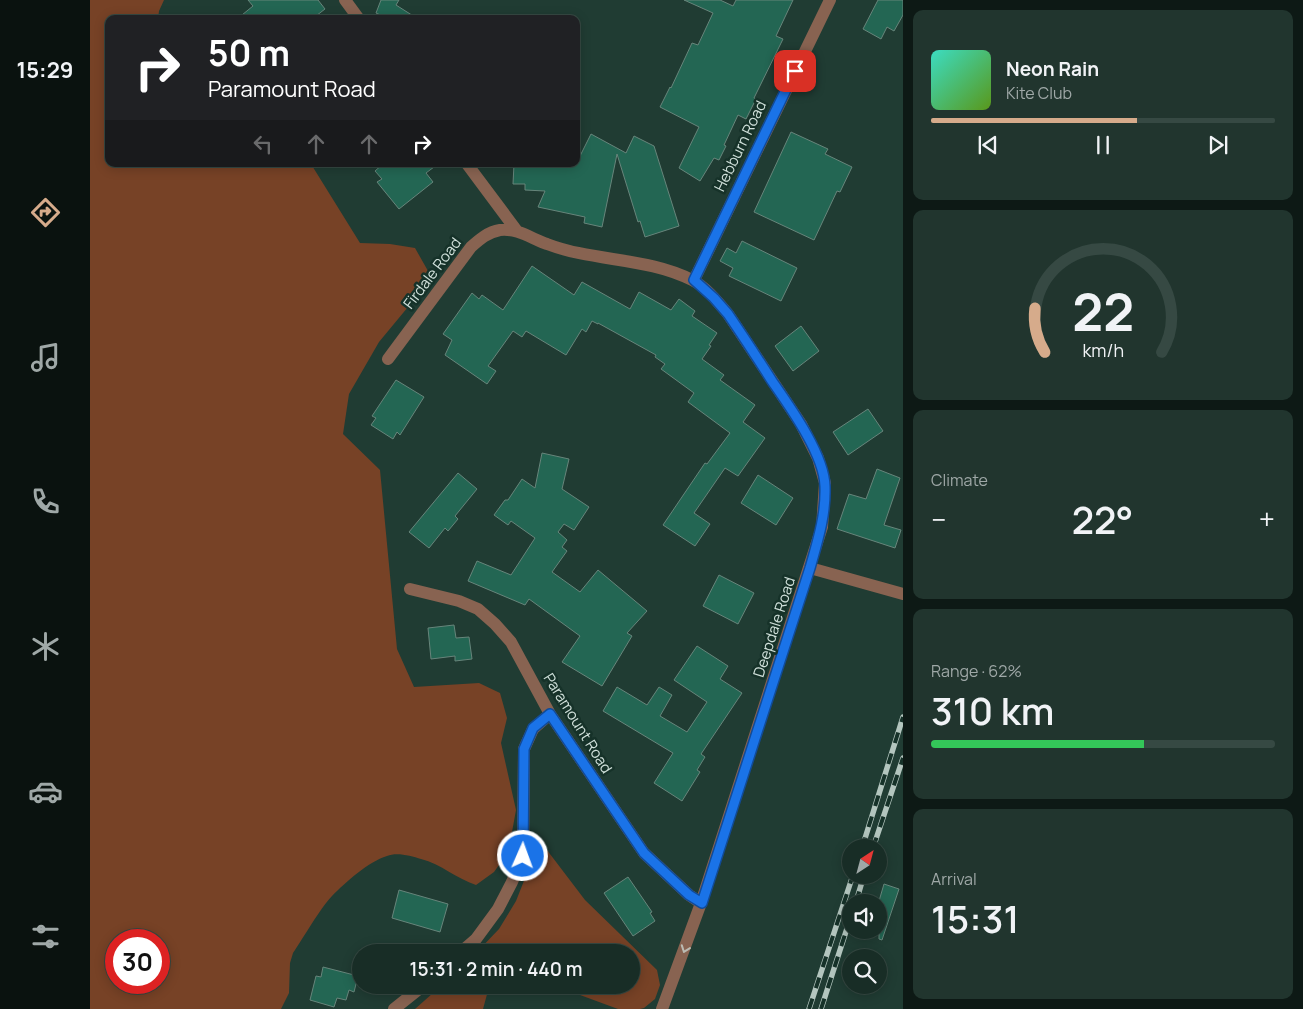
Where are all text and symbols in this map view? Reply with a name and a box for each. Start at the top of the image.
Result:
text: 50 m [208,29,290,77]
icon: right [125,35,190,100]
pin [774,50,816,92]
text: 15:29 [17,55,73,85]
text: Neon Rain [1006,56,1099,82]
icon: arrive [781,57,809,85]
text: Paramount Road [208,74,376,104]
text: Kite Club [1006,82,1072,104]
street label: Hebburn Road [709,97,771,195]
icon: left [249,130,277,158]
icon: ahead [302,130,330,158]
icon: ahead [355,130,383,158]
icon: right [408,130,436,158]
icon: previous [974,131,1002,159]
icon: pause [1089,131,1117,159]
icon: next [1204,131,1232,159]
icon: directions [28,195,63,230]
street label: Firdale Road [398,233,466,313]
text: 22 [1072,276,1134,347]
text: km/h [1082,338,1124,362]
icon: music [28,340,63,375]
text: Climate [931,469,988,491]
icon: phone [28,484,63,519]
text: 22° [1072,493,1133,545]
text: − [931,500,946,538]
text: + [1259,500,1275,538]
street label: Deepdale Road [748,574,800,680]
icon: climate [28,629,63,664]
text: Range · 62% [931,660,1022,682]
street label: Paramount Road [539,669,617,777]
text: 310 km [931,684,1054,736]
icon: car [28,774,63,809]
position arrow [496,829,548,881]
north arrow [842,839,888,884]
map controls [842,839,887,994]
text: Arrival [931,868,977,890]
text: 15:31 [931,892,1019,944]
button: sound [842,894,887,939]
icon: filters [28,919,63,954]
speed limit sign: 30 [105,929,170,994]
one-way arrow [680,944,691,953]
button: search [842,949,887,994]
text: 15:31 · 2 min · 440 m [409,956,583,982]

